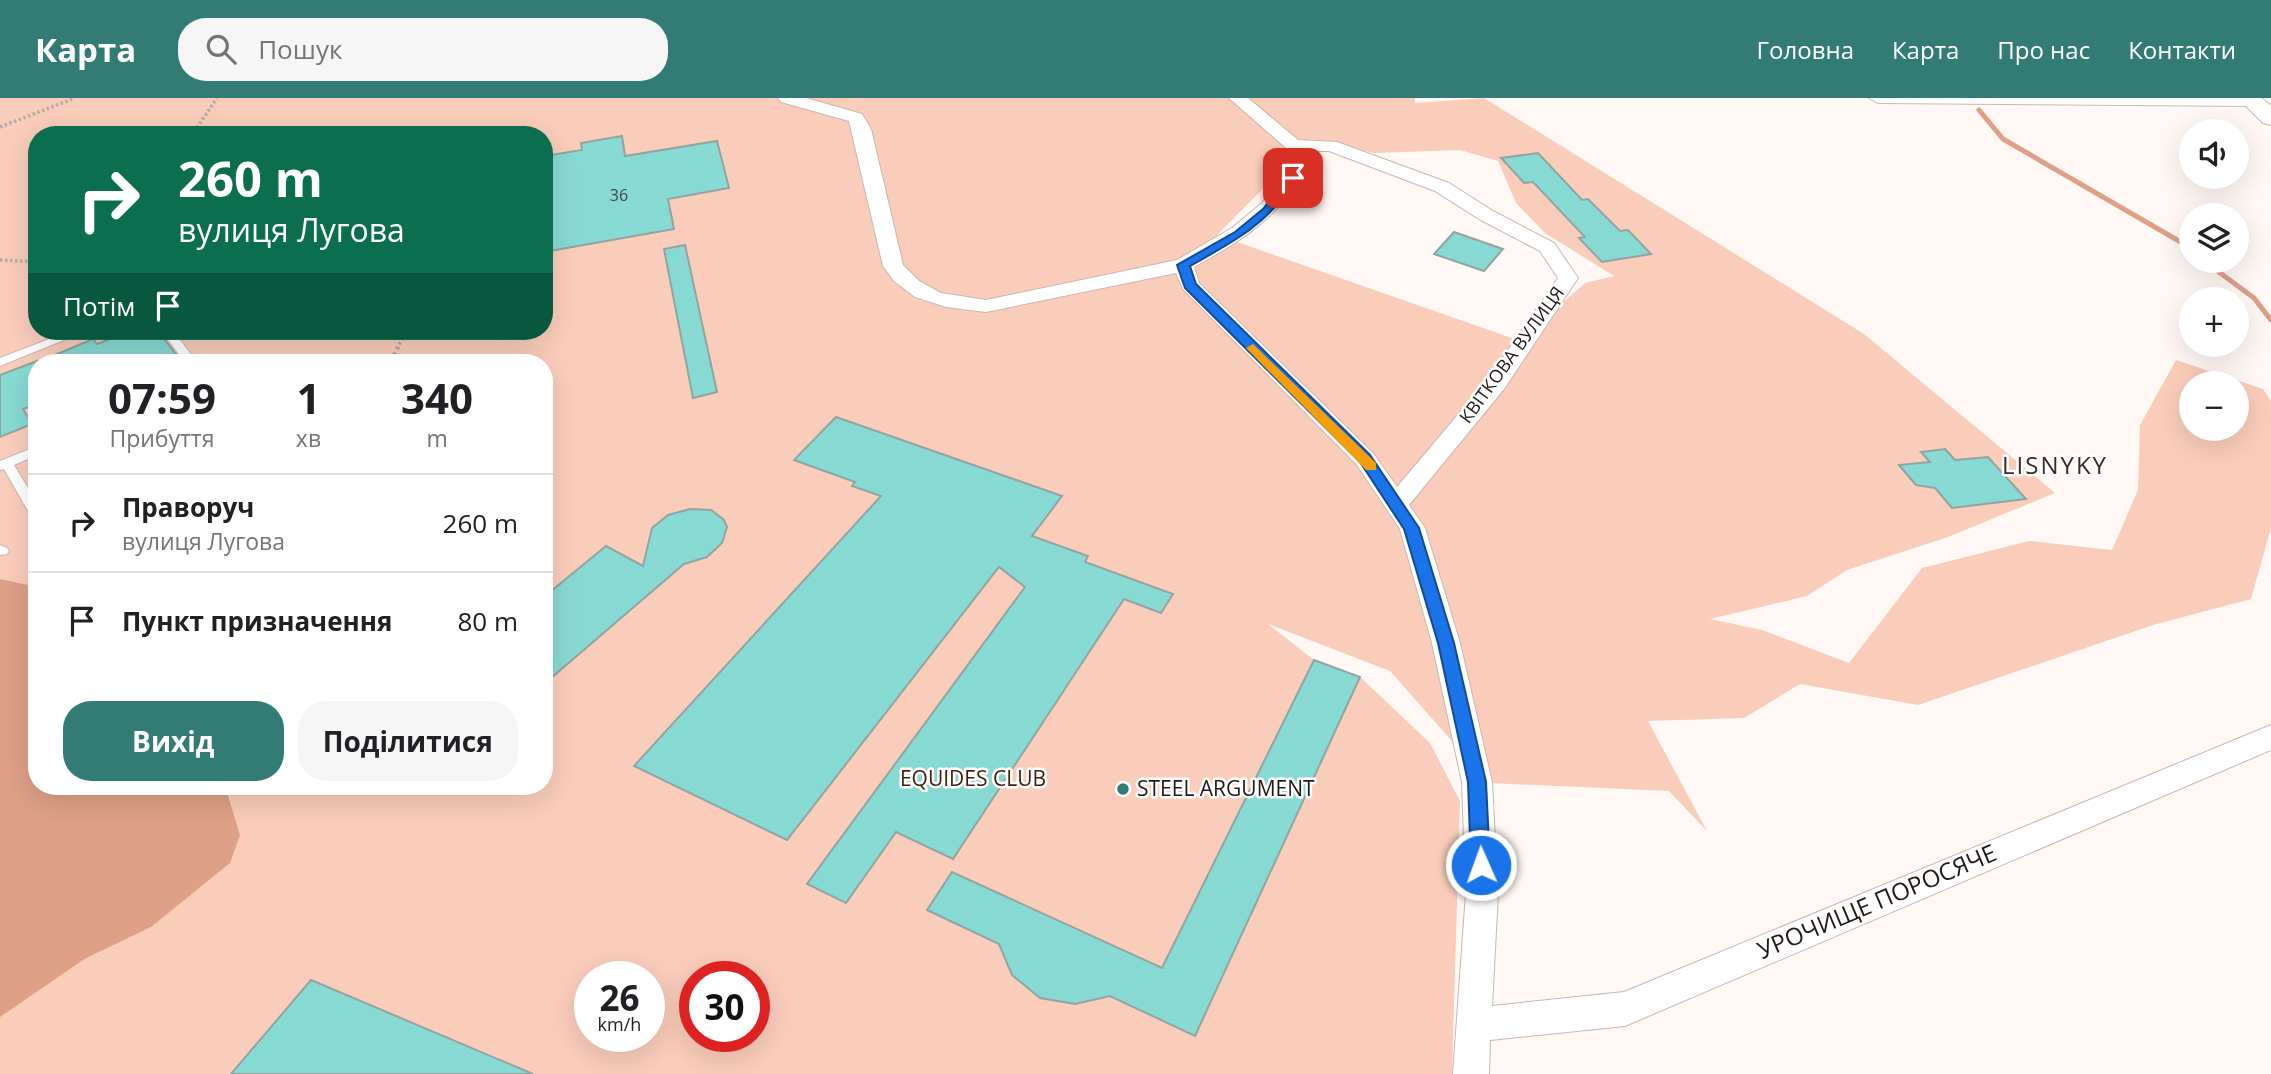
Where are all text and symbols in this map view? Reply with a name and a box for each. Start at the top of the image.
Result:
search box [178,18,668,81]
text: Карта [35,27,136,72]
icon: search [202,30,240,68]
text: Пошук [258,31,342,67]
text: Головна [1757,33,1854,66]
text: Карта [1892,33,1959,66]
text: Про нас [1997,33,2090,66]
text: Контакти [2128,33,2236,66]
map controls [2179,119,2249,441]
button: sound [2179,119,2249,189]
text: 260 m [178,145,323,211]
pin [1263,148,1323,208]
icon: right [63,154,154,245]
icon: arrive [1274,159,1312,197]
house number: 36 [610,184,628,206]
button: layers [2179,203,2249,273]
text: вулиця Лугова [178,208,405,251]
street label: КВІТКОВА ВУЛИЦЯ [1453,281,1569,428]
icon: arrive [149,287,187,325]
button: + [2179,287,2249,357]
text: Потім [63,288,135,324]
text: 07:59 [108,369,216,426]
text: 1 [296,369,320,426]
text: 340 [401,369,473,426]
button: − [2179,371,2249,441]
text: Прибуття [109,422,214,454]
text: хв [296,422,321,454]
text: m [426,422,448,454]
district label: LISNYKY [2002,448,2108,481]
text: Праворуч [122,489,254,525]
icon: right [63,504,101,542]
text: 260 m [443,505,518,541]
text: вулиця Лугова [122,525,285,557]
icon: arrive [63,602,101,640]
text: Пункт призначення [122,603,392,639]
text: 80 m [457,603,518,639]
button: Вихід [63,701,284,781]
button: Поділитися [298,701,518,781]
park label: EQUIDES CLUB [900,764,1046,792]
place label: STEEL ARGUMENT [1137,774,1315,802]
marker: STEEL ARGUMENT [1115,781,1131,797]
position arrow [1444,828,1518,902]
street label: УРОЧИЩЕ ПОРОСЯЧЕ [1752,835,2001,966]
speed limit sign: 30 [679,961,770,1052]
text: 26 [599,974,640,1021]
text: km/h [598,1012,641,1036]

